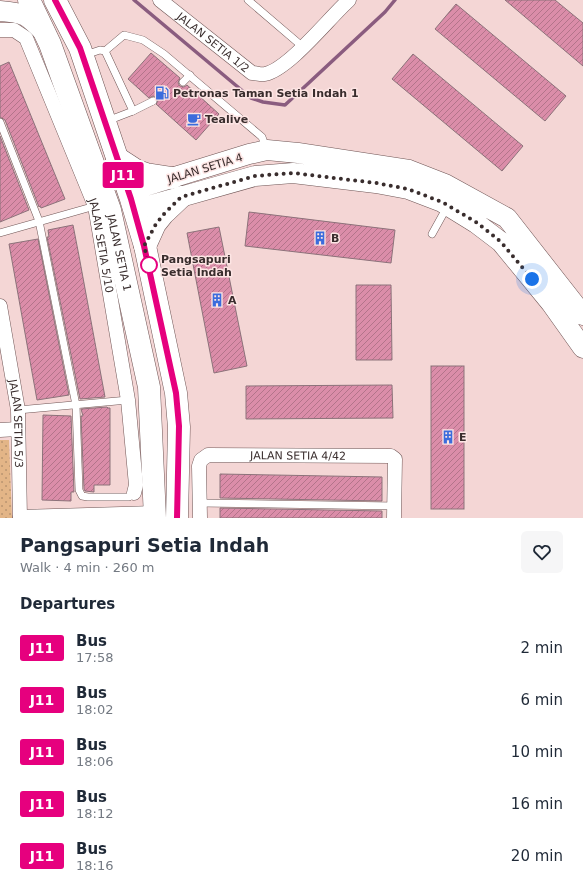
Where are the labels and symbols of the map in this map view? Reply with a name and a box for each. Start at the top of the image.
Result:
street label: JALAN SETIA 1/2 [173,9,252,75]
fuel station icon: Petronas Taman Setia Indah 1 [154,85,170,101]
place label: Petronas Taman Setia Indah 1 [173,87,359,100]
cafe icon: Tealive [186,111,202,127]
place label: Tealive [205,113,248,126]
street label: JALAN SETIA 4 [165,151,244,186]
line badge: J11 [100,162,146,188]
street label: JALAN SETIA 5/10 [85,195,116,294]
street label: JALAN SETIA 1 [104,212,134,292]
building icon: B [312,230,328,246]
place label: B [331,232,339,245]
place label: Pangsapuri Setia Indah [161,253,232,279]
marker: Pangsapuri Setia Indah [140,256,158,274]
your location [522,269,542,289]
building icon: A [209,292,225,308]
place label: A [228,294,237,307]
street label: JALAN SETIA 5/3 [6,377,25,468]
building icon: E [440,429,456,445]
place label: E [459,431,467,444]
street label: JALAN SETIA 4/42 [249,449,346,463]

